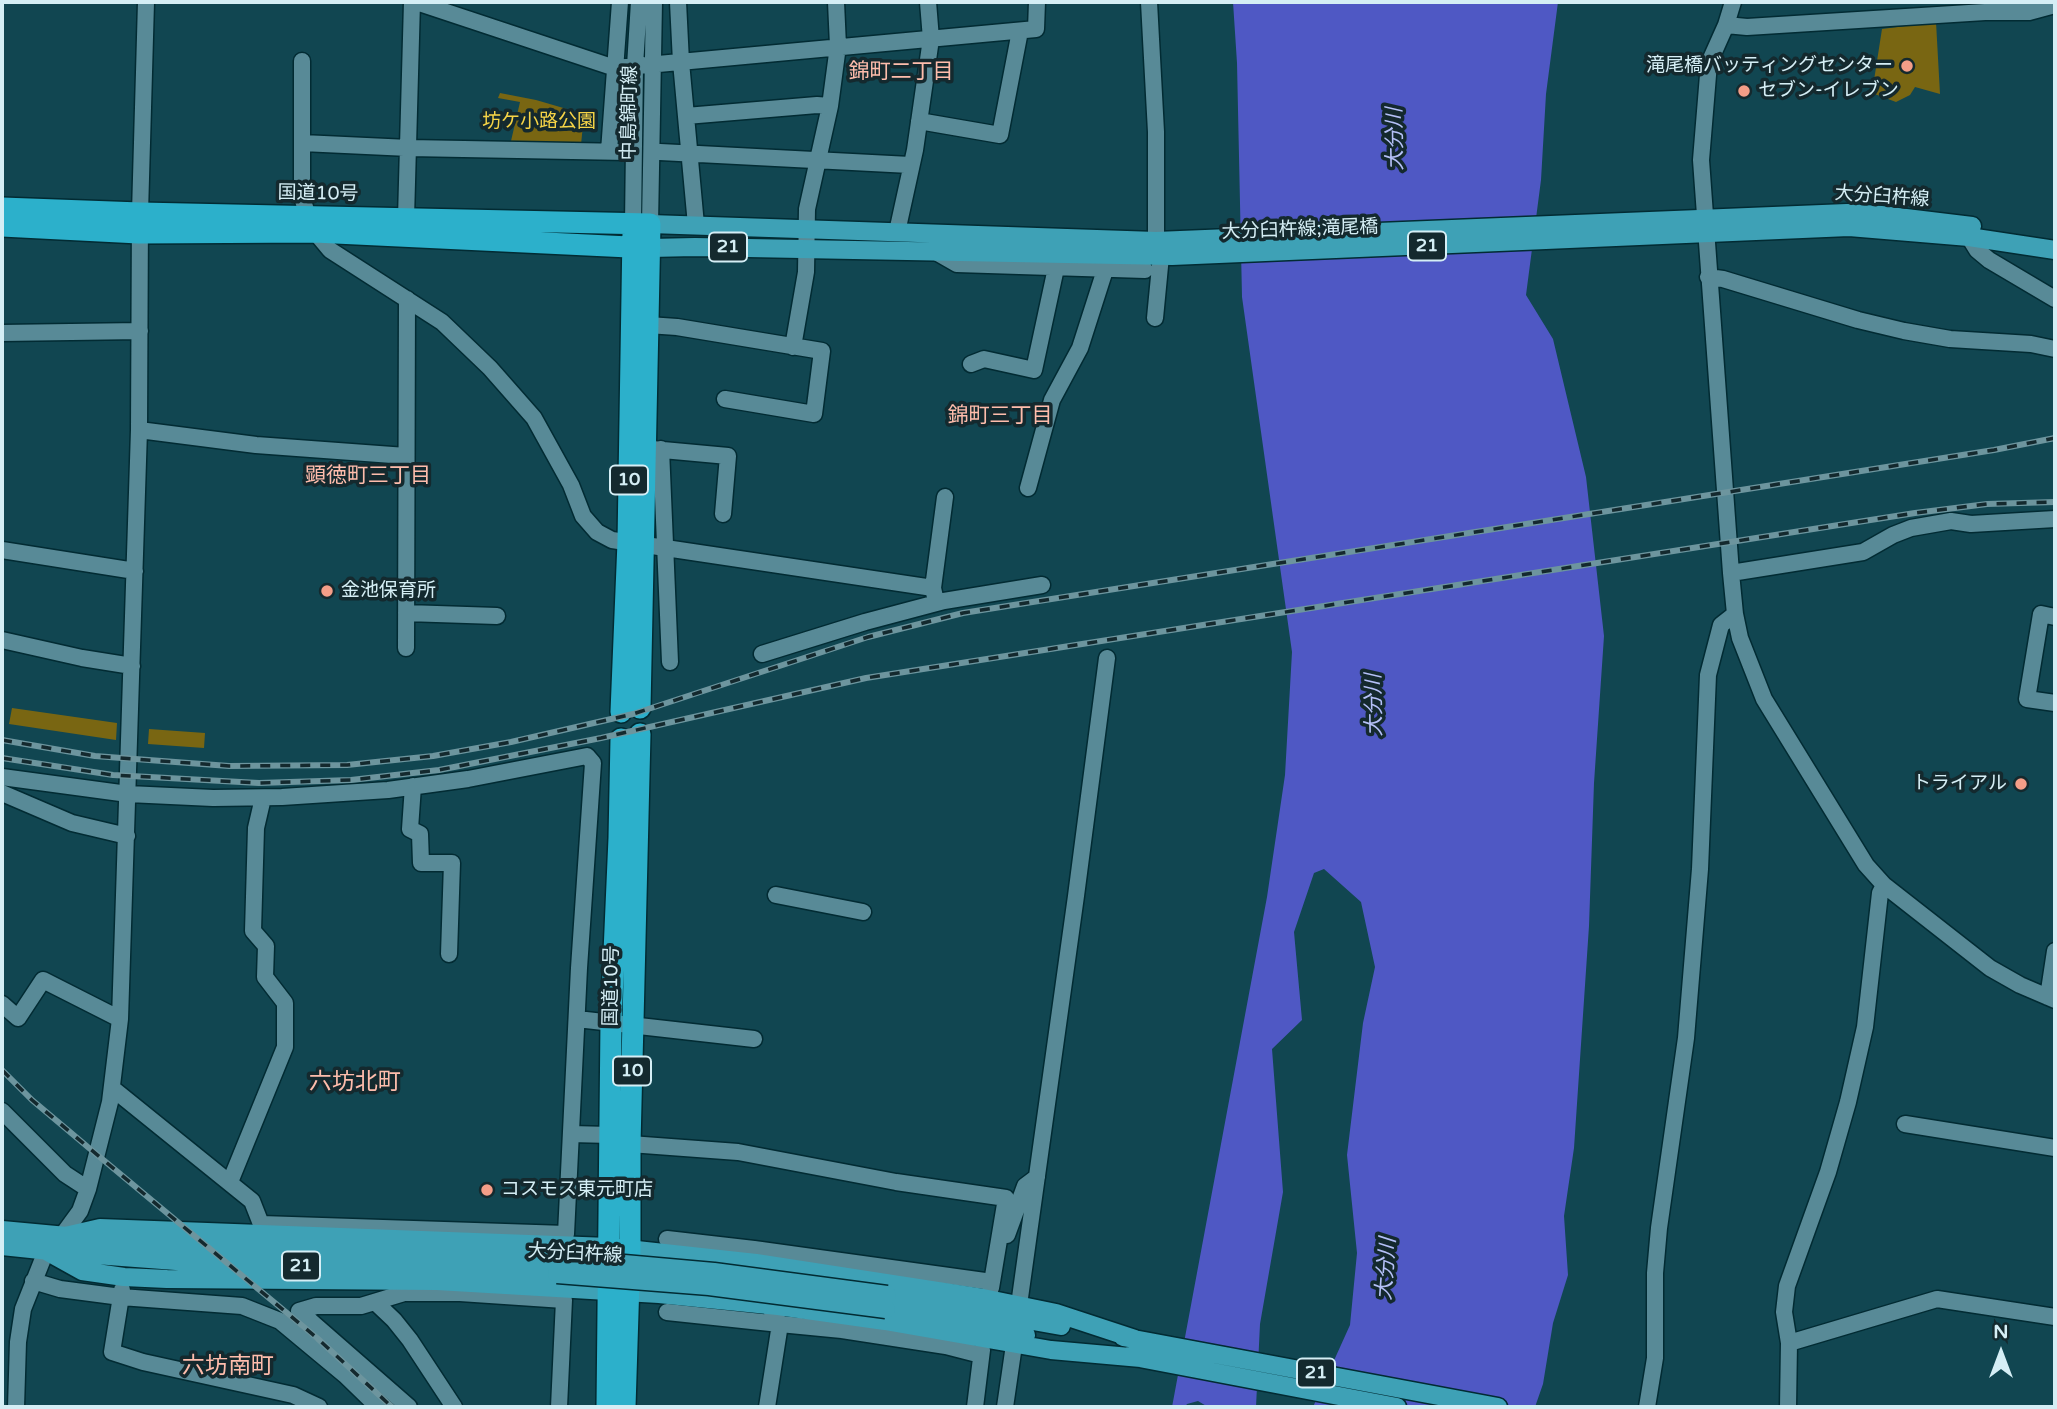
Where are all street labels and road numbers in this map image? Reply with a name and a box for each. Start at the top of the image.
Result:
street label: 中島錦町線 [618,65,642,161]
street label: 国道10号 [277,182,359,206]
street label: 大分臼杵線 [1834,182,1930,212]
street label: 大分臼杵線;滝尾橋 [1221,216,1379,244]
road number: 21 [709,232,747,262]
road number: 21 [1408,232,1446,260]
road number: 10 [610,466,648,494]
street label: 国道10号 [600,945,624,1027]
road number: 10 [613,1056,651,1086]
street label: 大分臼杵線 [527,1240,623,1268]
road number: 21 [282,1252,320,1280]
road number: 21 [1297,1358,1335,1388]

